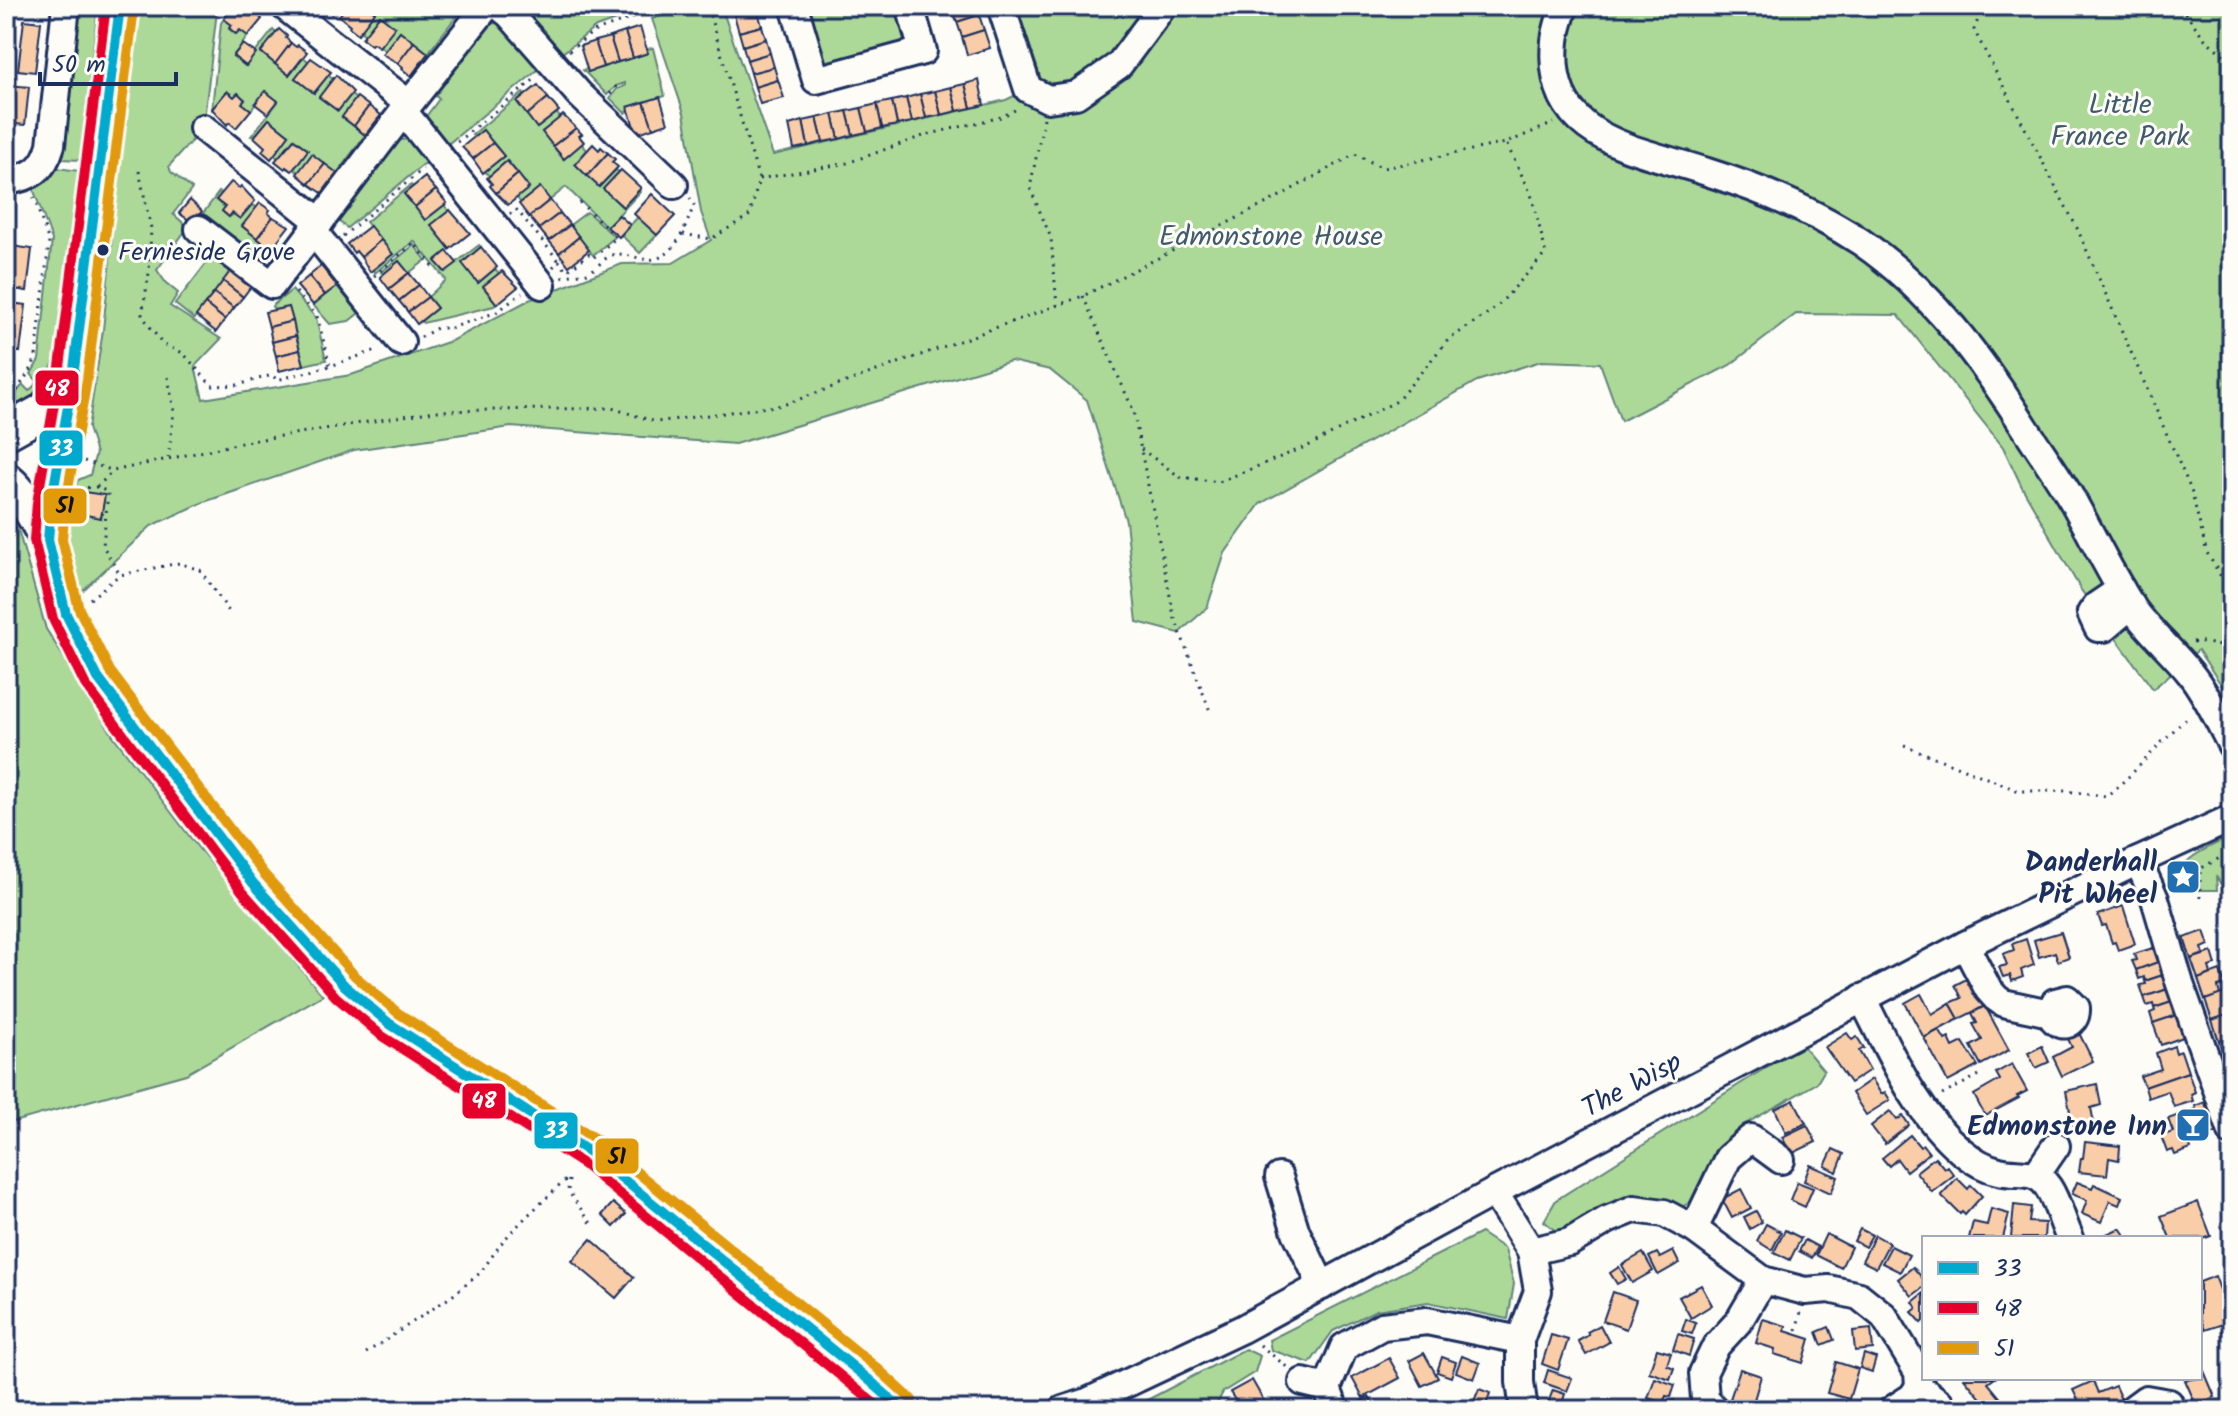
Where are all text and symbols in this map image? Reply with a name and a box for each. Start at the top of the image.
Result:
scale bar [40,36,176,86]
text: 50 m [52,46,106,85]
park label: Little France Park [2051,83,2190,160]
park label: Edmonstone House [1159,215,1383,260]
place label: Fernieside Grove [118,232,295,274]
marker: Fernieside Grove [95,242,111,258]
line badge: 48 [34,369,80,407]
text: 48 [45,373,70,408]
line badge: 33 [38,429,84,467]
text: 33 [48,433,73,468]
line badge: 51 [42,487,88,525]
text: 51 [55,490,74,525]
place label: Danderhall Pit Wheel [2025,841,2158,918]
place icon: Danderhall Pit Wheel [2164,858,2202,896]
street label: The Wisp [1574,1041,1690,1131]
line badge: 48 [461,1082,507,1120]
text: 48 [472,1085,497,1120]
place label: Edmonstone Inn [1967,1105,2167,1150]
bar icon: Edmonstone Inn [2174,1106,2212,1144]
line badge: 33 [533,1111,579,1150]
text: 33 [543,1115,568,1150]
line badge: 51 [594,1137,640,1175]
text: 51 [607,1141,626,1176]
legend [1922,1236,2202,1380]
text: 33 [1994,1250,2021,1289]
text: 48 [1994,1290,2022,1329]
text: 51 [1994,1330,2014,1369]

